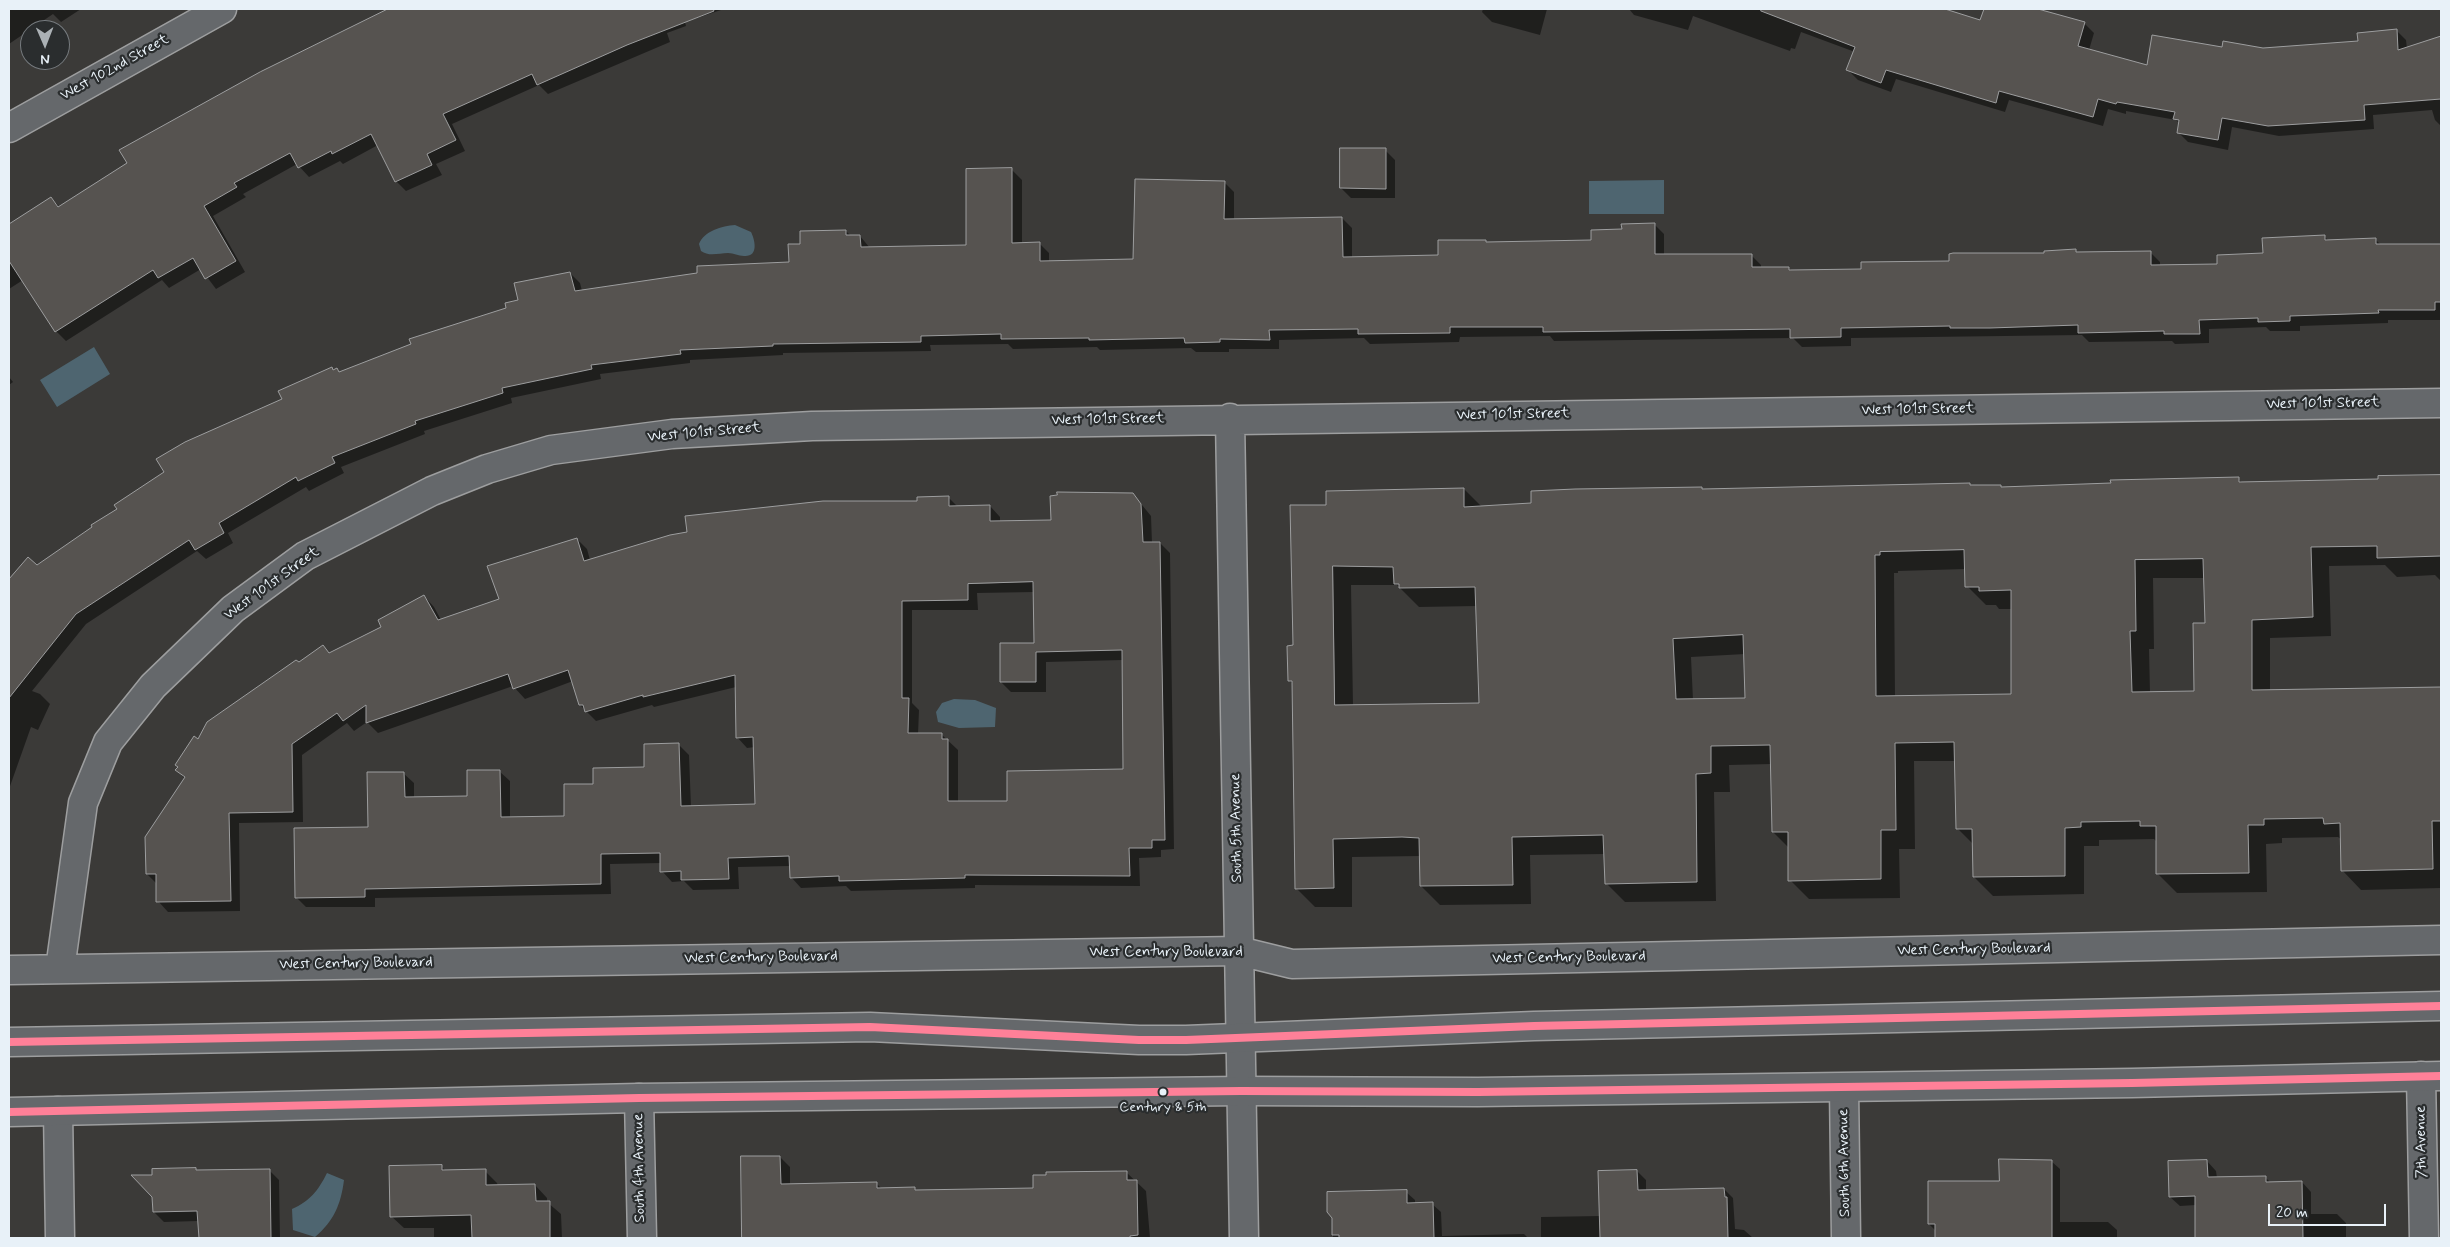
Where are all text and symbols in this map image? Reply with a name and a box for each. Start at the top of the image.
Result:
north arrow [20,20,70,70]
street label: West 102nd Street [58,31,172,105]
text: N [40,50,50,68]
street label: West 101st Street [2266,394,2380,414]
street label: West 101st Street [1861,400,1975,420]
street label: West 101st Street [1456,405,1570,425]
street label: West 101st Street [1051,410,1165,430]
street label: West 101st Street [647,419,761,447]
street label: West 101st Street [221,543,323,625]
street label: South 5th Avenue [1227,773,1247,883]
street label: West Century Boulevard [1897,940,2051,960]
street label: West Century Boulevard [1089,944,1243,962]
street label: West Century Boulevard [684,948,838,968]
street label: West Century Boulevard [1492,948,1646,968]
street label: West Century Boulevard [279,954,433,974]
marker: Century & 5th [1158,1087,1168,1097]
place label: Century & 5th [1119,1100,1207,1116]
street label: 7th Avenue [2412,1105,2432,1179]
street label: South 6th Avenue [1835,1109,1855,1217]
street label: South 4th Avenue [630,1113,650,1223]
scale bar [2270,1194,2388,1226]
text: 20 m [2276,1203,2308,1223]

